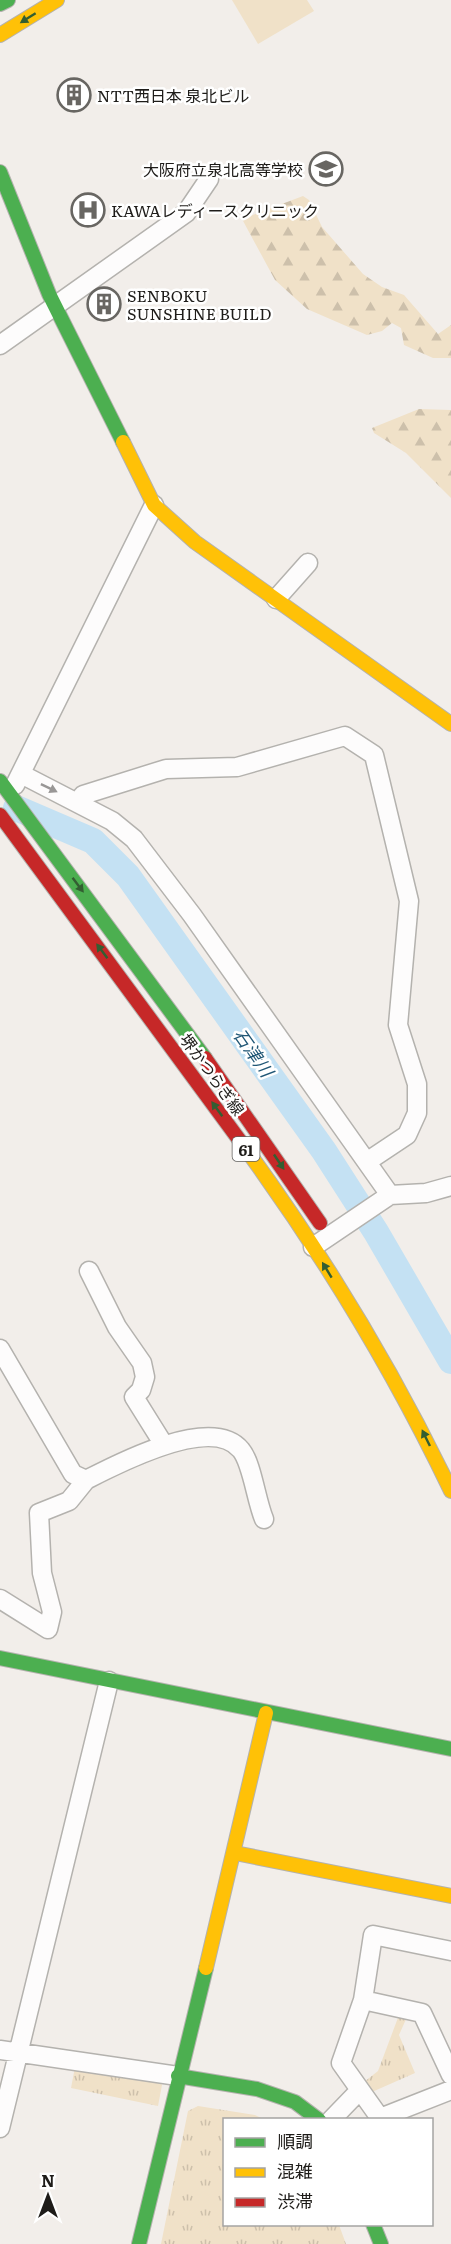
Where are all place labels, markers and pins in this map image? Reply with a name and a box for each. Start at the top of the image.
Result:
building icon: NTT西日本 泉北ビル [56,77,92,113]
place label: NTT西日本 泉北ビル [97,83,249,107]
school or university icon: 大阪府立泉北高等学校 [308,151,344,187]
place label: 大阪府立泉北高等学校 [143,157,303,181]
hospital icon: KAWAレディースクリニック [70,192,106,228]
place label: KAWAレディースクリニック [111,198,319,222]
place label: SENBOKU SUNSHINE BUILD [127,283,272,325]
building icon: SENBOKU SUNSHINE BUILD [86,286,122,322]

